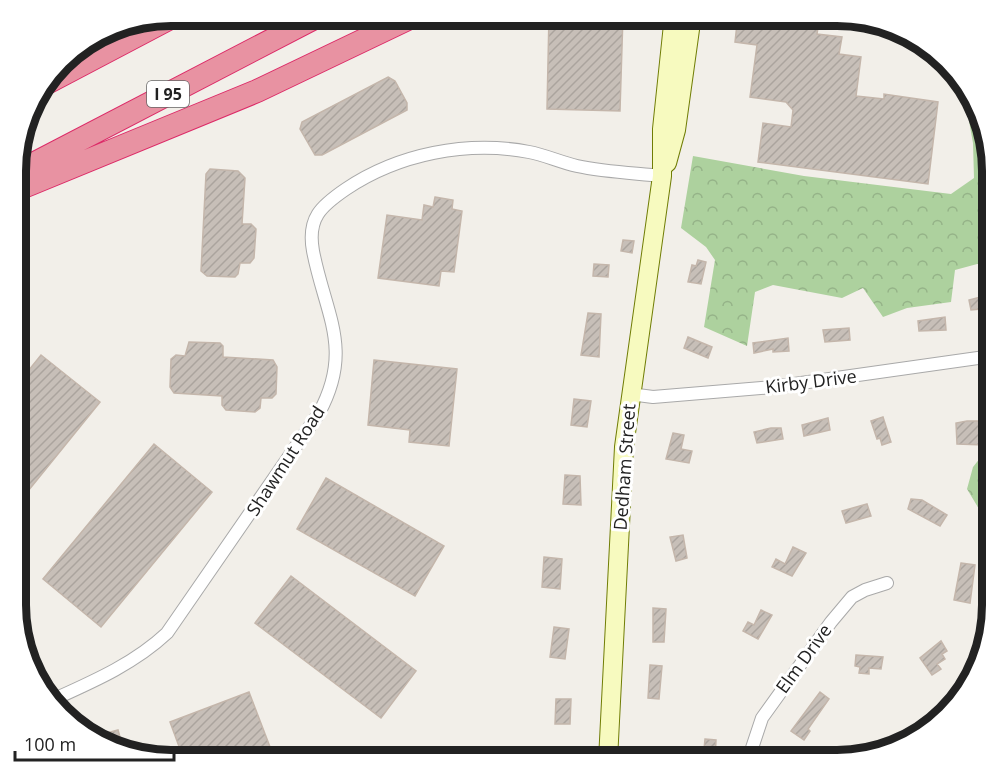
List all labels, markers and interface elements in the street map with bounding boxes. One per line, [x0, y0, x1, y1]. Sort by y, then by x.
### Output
road number: I 95 [147, 81, 189, 107]
street label: Kirby Drive [764, 364, 858, 399]
street label: Shawmut Road [241, 401, 330, 520]
street label: Dedham Street [608, 403, 640, 531]
street label: Elm Drive [770, 619, 836, 698]
scale bar [15, 724, 174, 762]
text: 100 m [24, 732, 76, 756]

